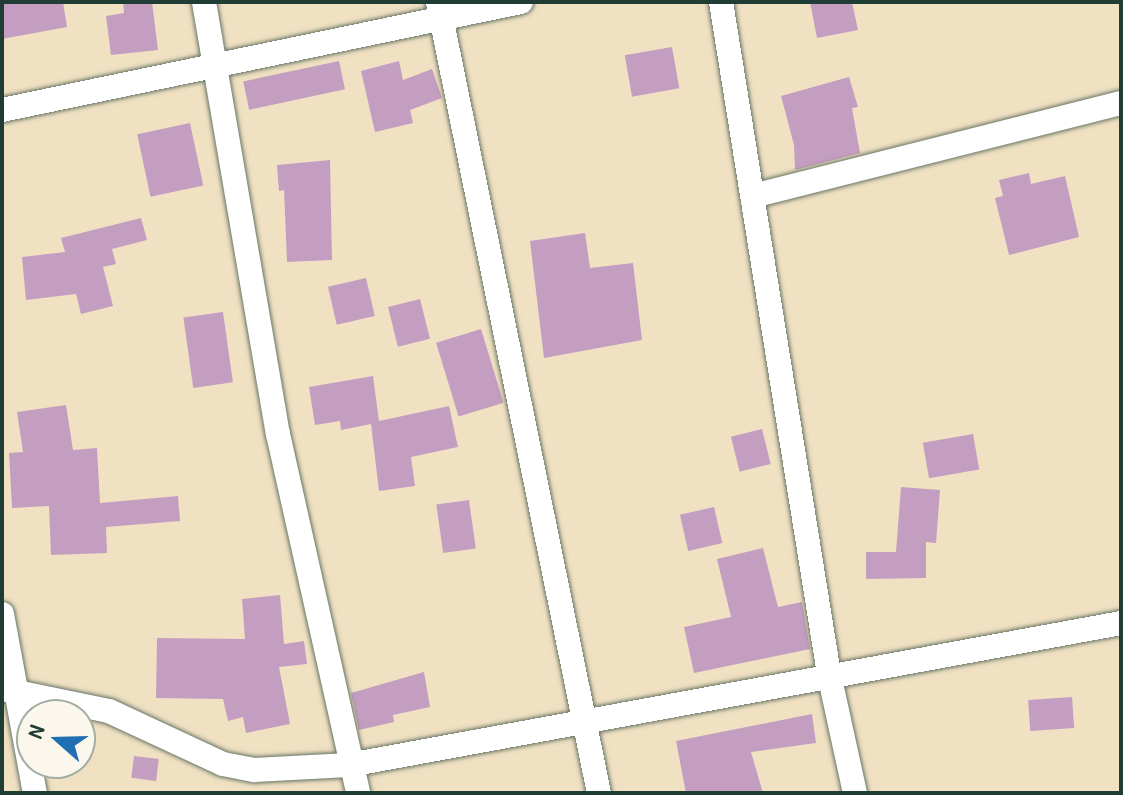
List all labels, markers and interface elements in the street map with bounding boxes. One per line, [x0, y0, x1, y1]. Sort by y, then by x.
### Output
north arrow [16, 699, 96, 779]
text: N [19, 721, 51, 742]

